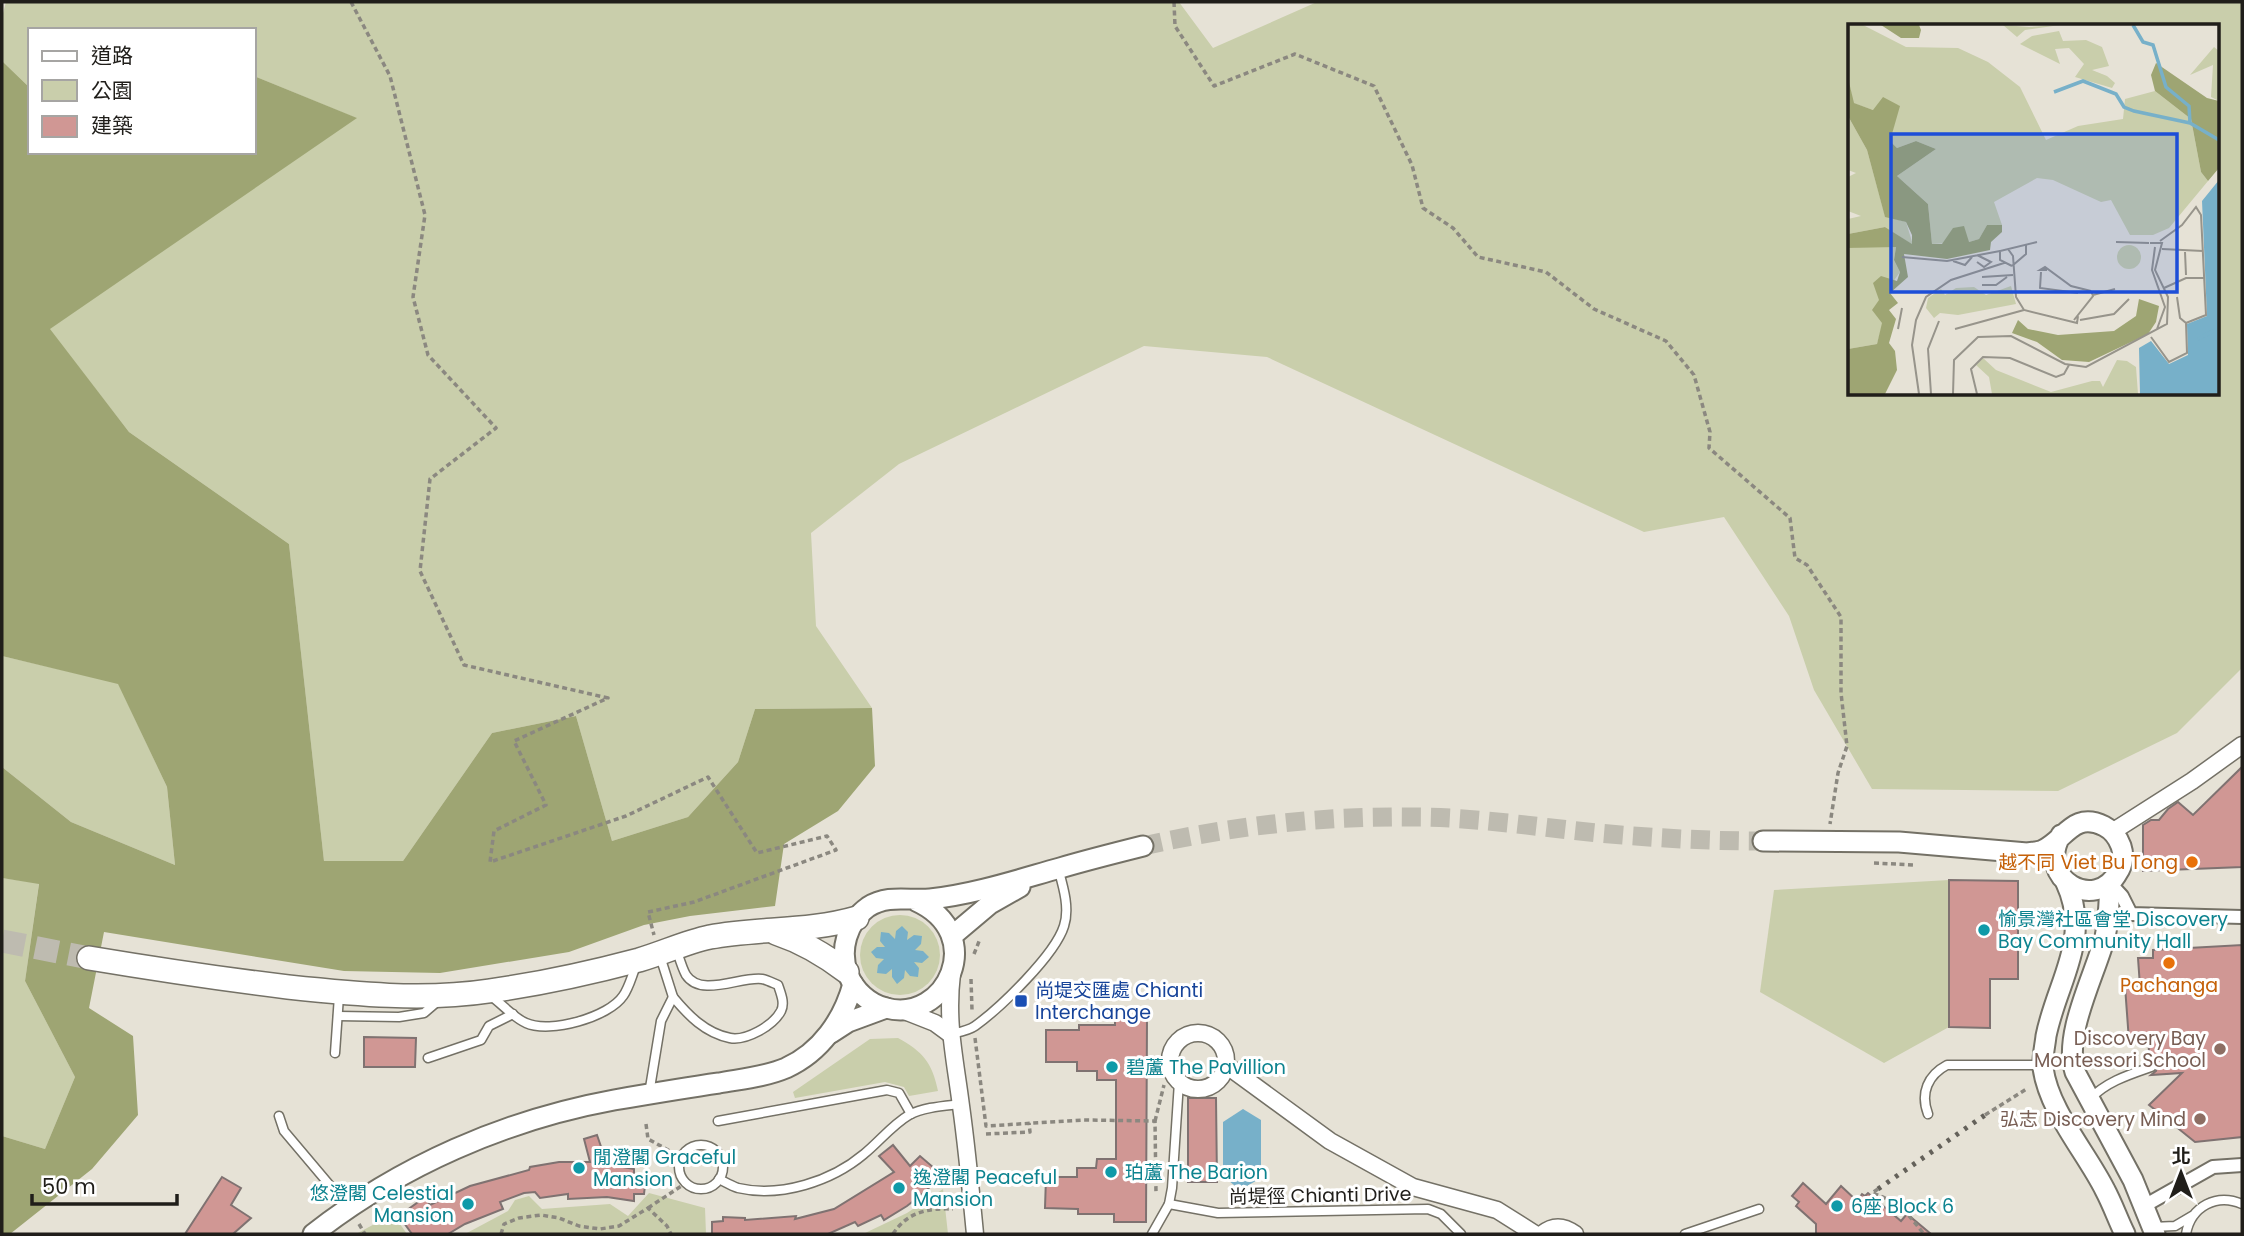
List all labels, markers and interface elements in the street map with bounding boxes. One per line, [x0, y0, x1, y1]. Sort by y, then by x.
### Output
inset map [1848, 24, 2220, 396]
legend [28, 28, 256, 154]
text: 道路 [91, 41, 133, 70]
text: 公園 [91, 76, 133, 105]
text: 建築 [91, 111, 133, 140]
place label: 越不同 Viet Bu Tong [1998, 849, 2178, 876]
marker: 越不同 Viet Bu Tong [2184, 854, 2200, 870]
place label: 愉景灣社區會堂 Discovery Bay Community Hall [1998, 906, 2228, 955]
marker: 愉景灣社區會堂 Discovery Bay Community Hall [1976, 922, 1992, 938]
marker: Pachanga [2161, 955, 2177, 971]
place label: Pachanga [2120, 972, 2218, 999]
place label: 尚堤交匯處 Chianti Interchange [1035, 977, 1203, 1026]
marker: 尚堤交匯處 Chianti Interchange [1013, 993, 1029, 1009]
place label: Discovery Bay Montessori School [2034, 1025, 2206, 1074]
marker: Discovery Bay Montessori School [2212, 1041, 2228, 1057]
place label: 碧蘆 The Pavillion [1126, 1054, 1286, 1081]
marker: 碧蘆 The Pavillion [1104, 1059, 1120, 1075]
place label: 弘志 Discovery Mind [2000, 1106, 2186, 1133]
marker: 弘志 Discovery Mind [2192, 1111, 2208, 1127]
north arrow [2146, 1138, 2216, 1208]
text: 北 [2171, 1143, 2191, 1170]
place label: 閒澄閣 Graceful Mansion [593, 1144, 736, 1193]
place label: 珀蘆 The Barion [1125, 1159, 1268, 1186]
marker: 閒澄閣 Graceful Mansion [571, 1160, 587, 1176]
scale bar [32, 1162, 177, 1206]
place label: 逸澄閣 Peaceful Mansion [913, 1164, 1057, 1213]
marker: 珀蘆 The Barion [1103, 1164, 1119, 1180]
text: 50 m [42, 1172, 96, 1201]
place label: 悠澄閣 Celestial Mansion [310, 1180, 454, 1229]
marker: 逸澄閣 Peaceful Mansion [891, 1180, 907, 1196]
street label: 尚堤徑 Chianti Drive [1228, 1180, 1412, 1211]
place label: 6座 Block 6 [1851, 1193, 1954, 1220]
marker: 悠澄閣 Celestial Mansion [460, 1196, 476, 1212]
marker: 6座 Block 6 [1829, 1198, 1845, 1214]

